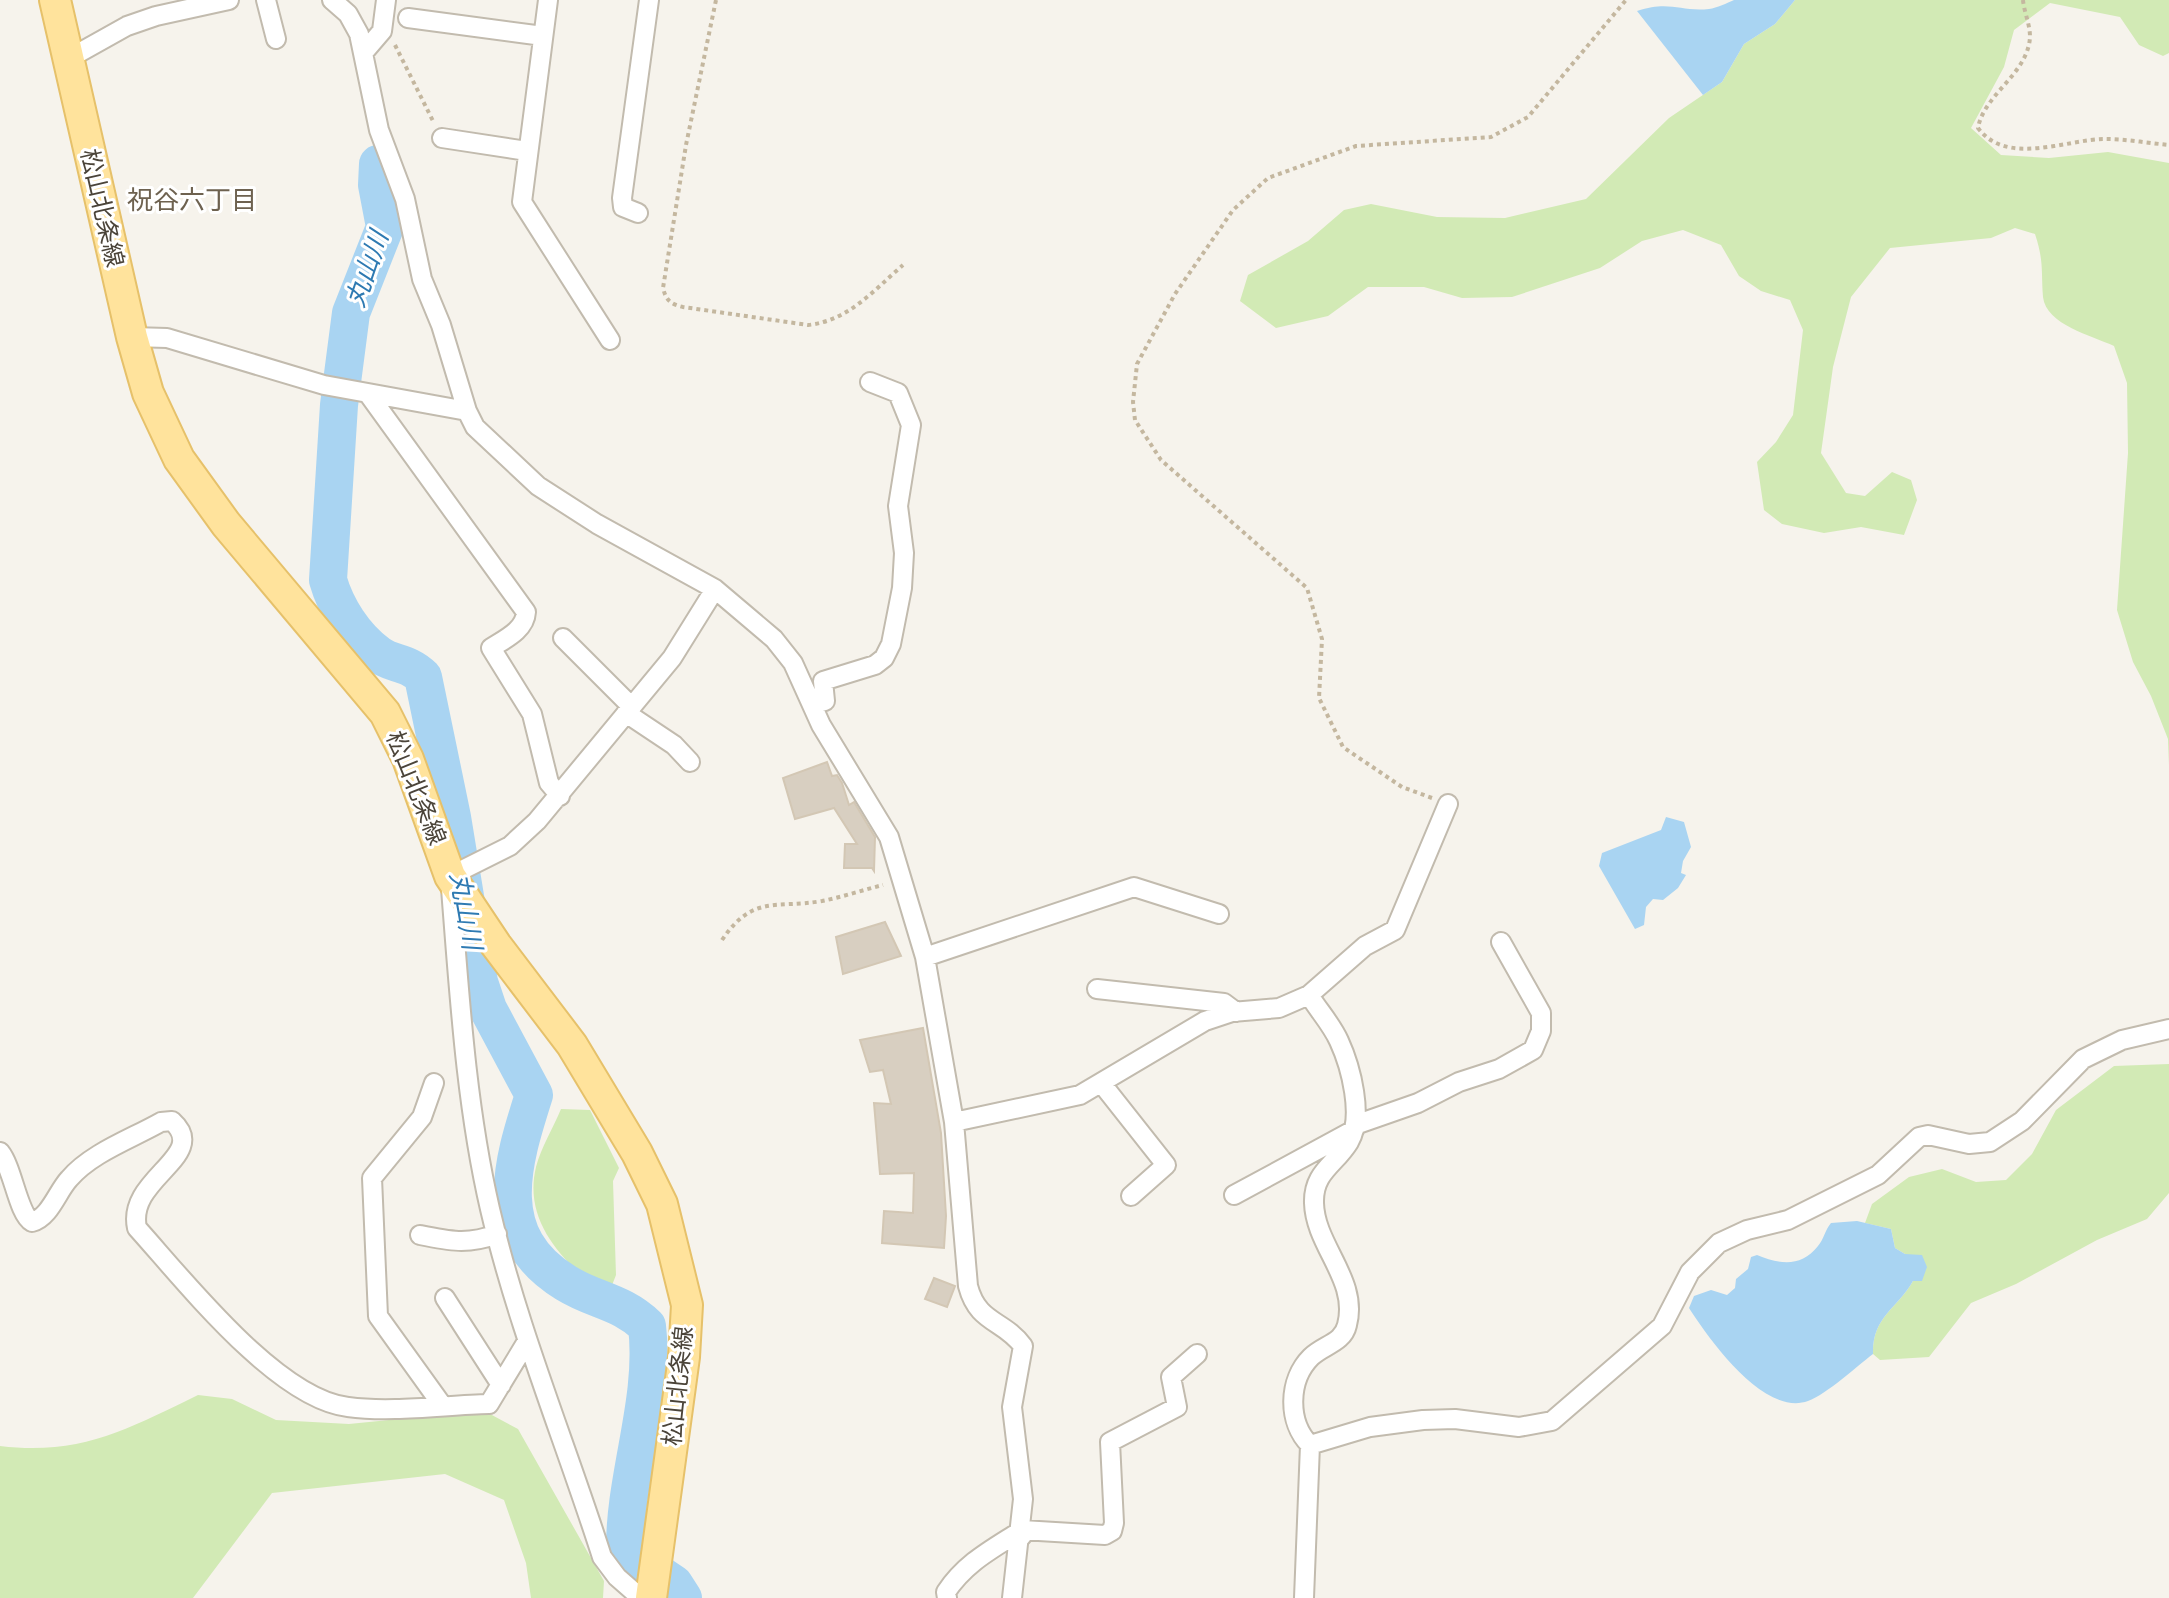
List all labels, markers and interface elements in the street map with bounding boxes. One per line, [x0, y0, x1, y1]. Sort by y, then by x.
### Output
street label: 松山北条線 [75, 146, 129, 270]
district label: 祝谷六丁目 [127, 185, 257, 216]
water label: 丸山川 [340, 224, 396, 311]
street label: 松山北条線 [381, 727, 451, 849]
water label: 丸山川 [443, 870, 488, 955]
street label: 松山北条線 [658, 1325, 698, 1447]

